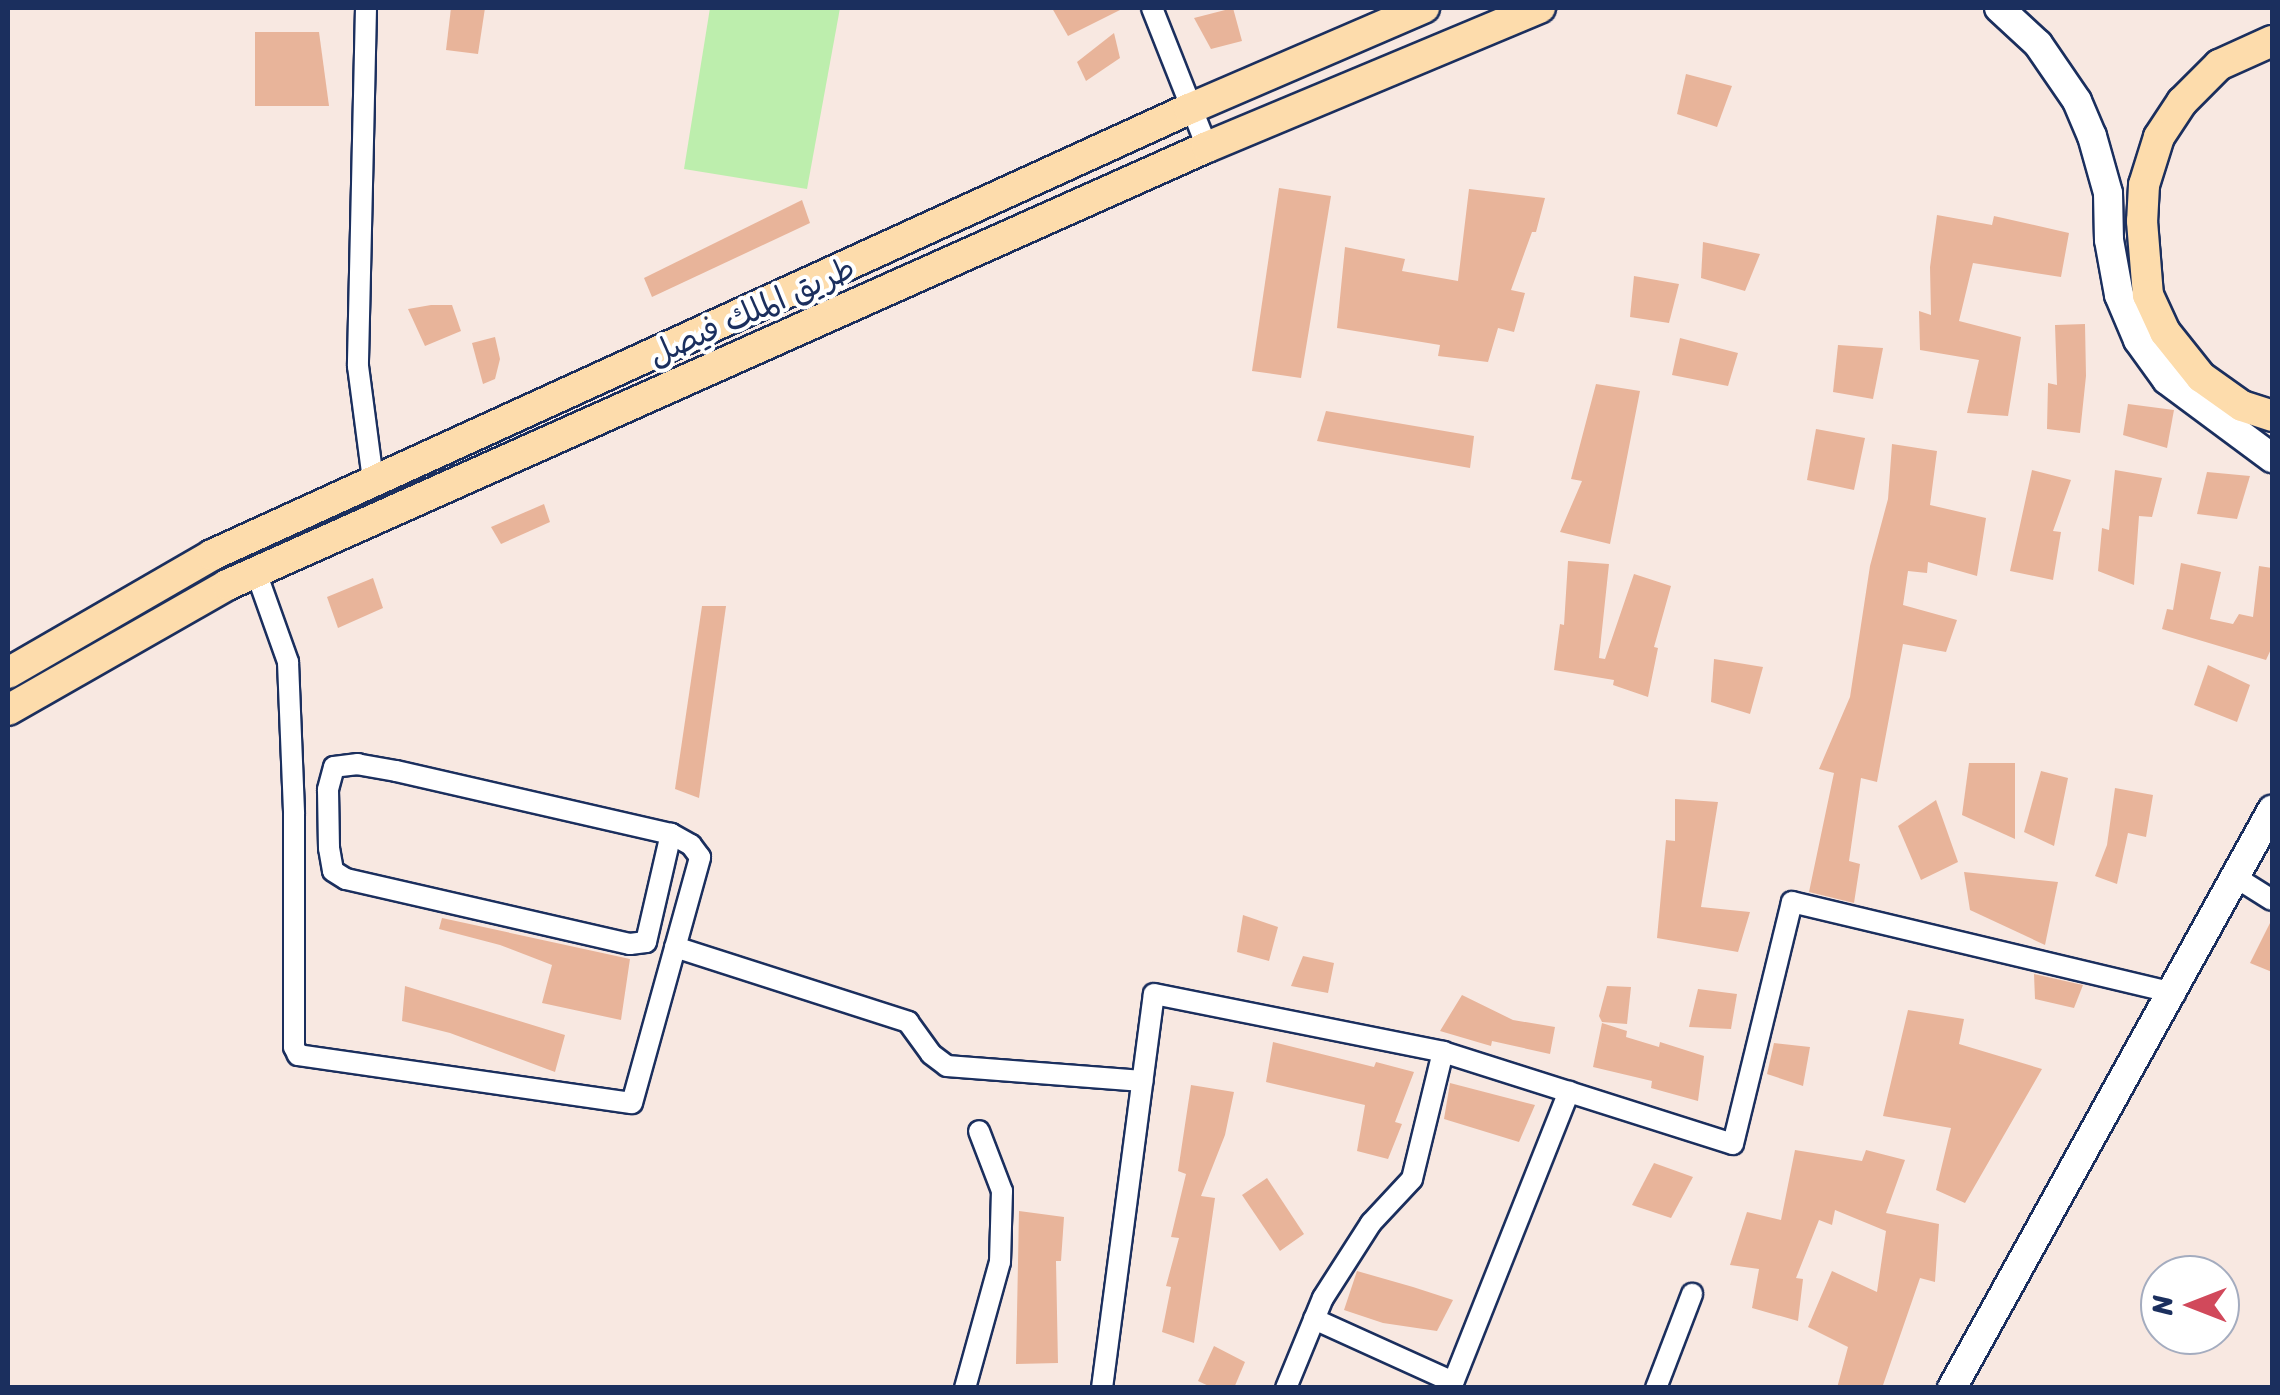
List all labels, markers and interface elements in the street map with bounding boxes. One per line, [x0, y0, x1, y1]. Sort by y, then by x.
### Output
street label: طريق الملك فيصل [643, 249, 861, 375]
north arrow [2140, 1255, 2240, 1355]
text: N [2137, 1295, 2186, 1315]

